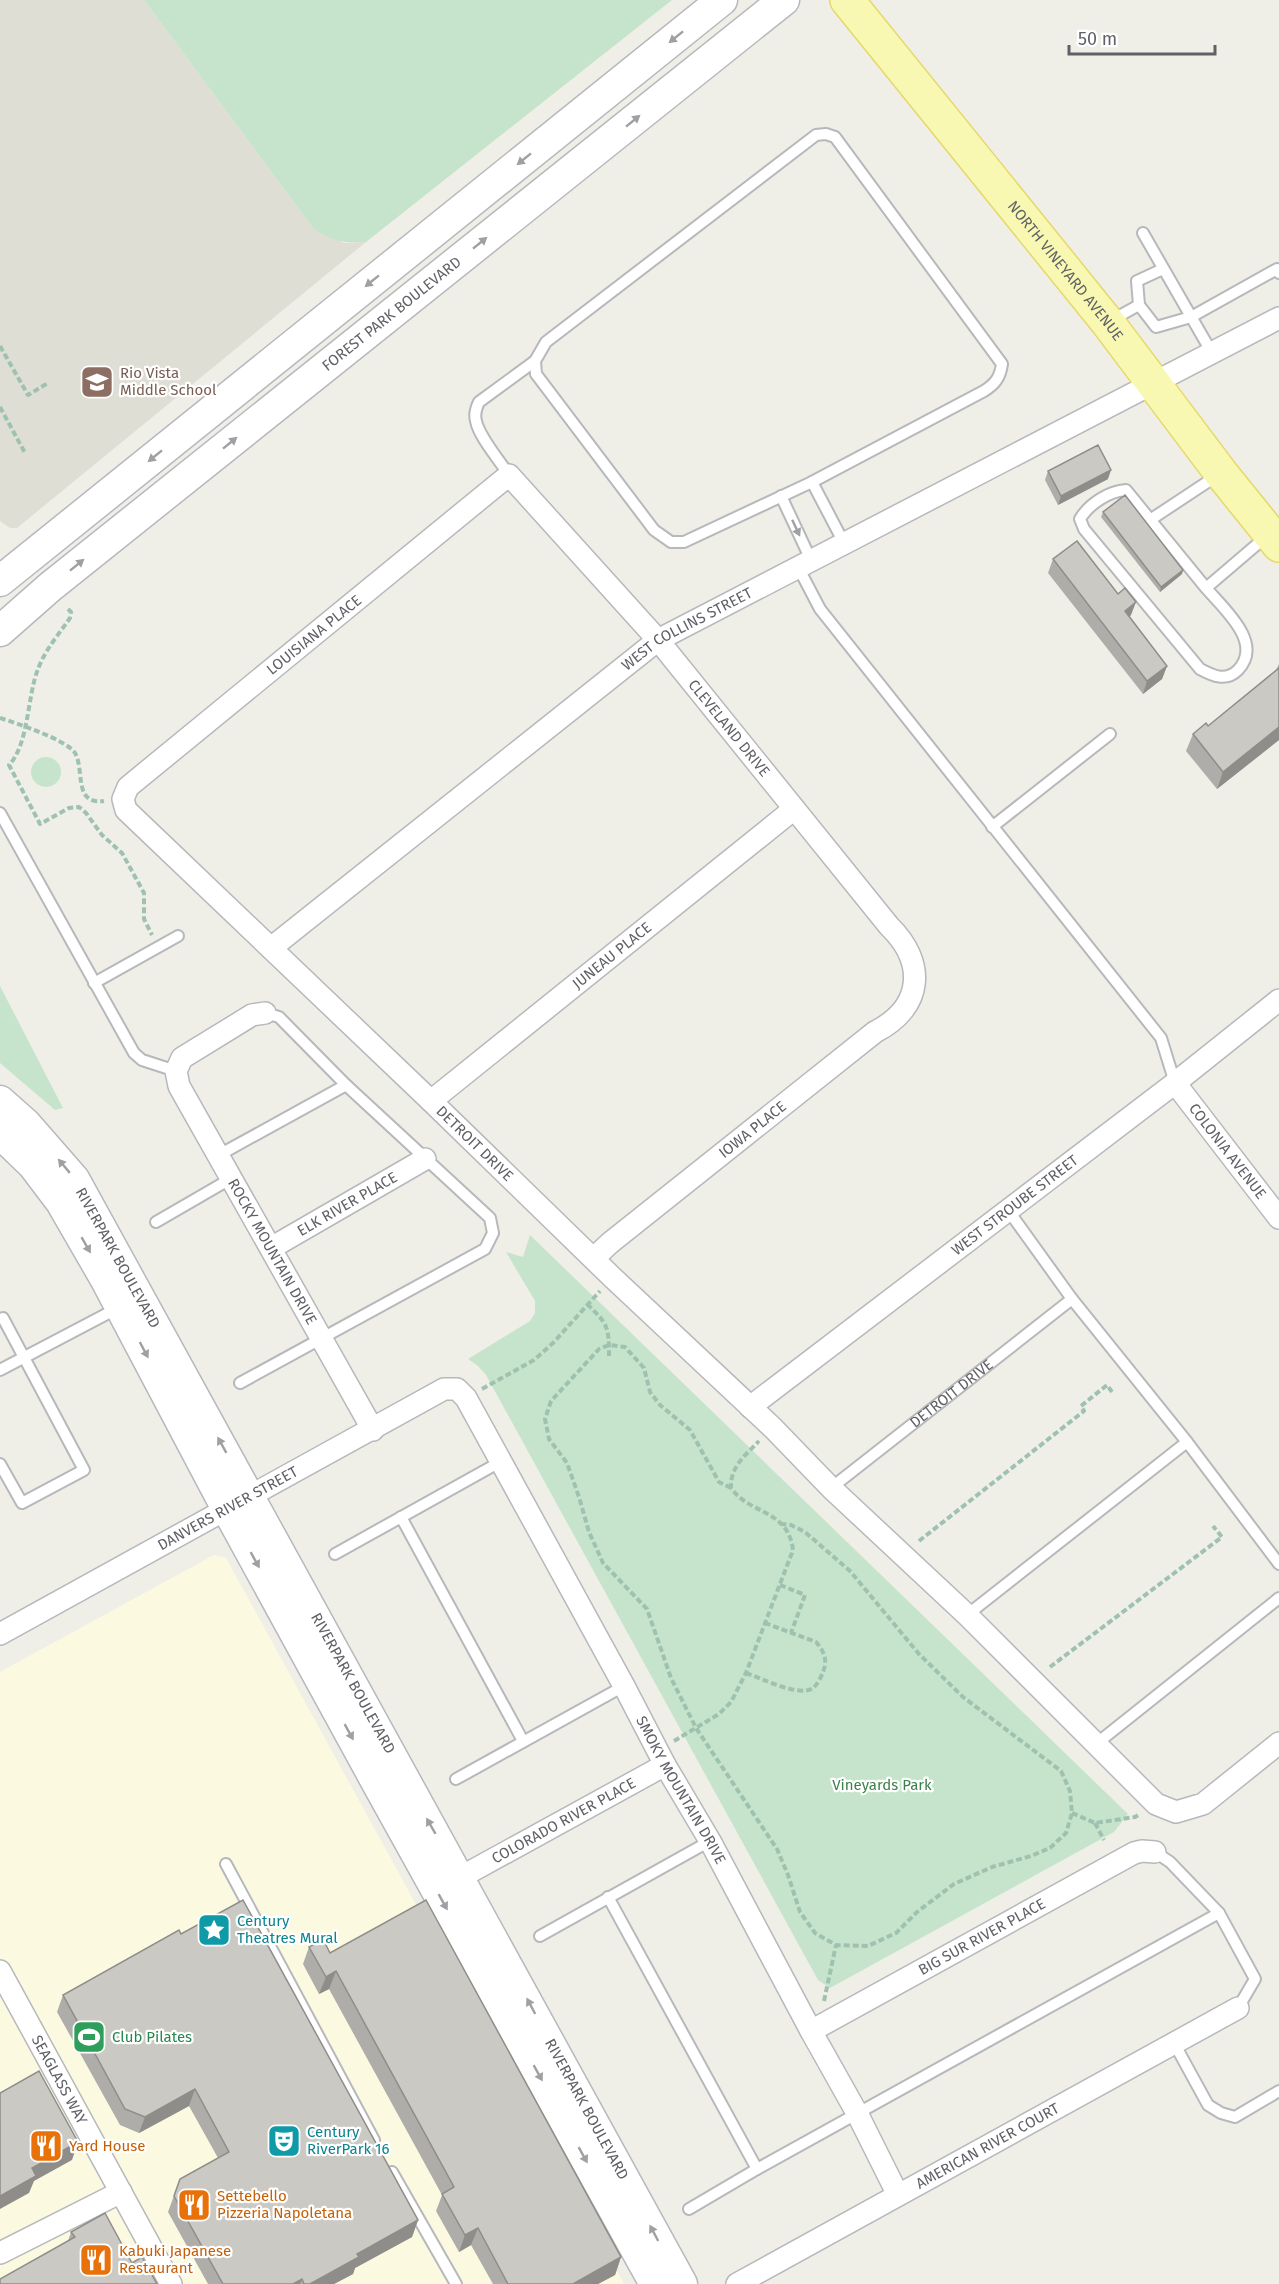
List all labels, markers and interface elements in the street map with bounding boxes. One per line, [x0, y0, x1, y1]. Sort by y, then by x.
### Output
scale bar [1069, 18, 1214, 56]
text: 50 m [1078, 28, 1117, 50]
one-way arrow [668, 30, 684, 43]
one-way arrow [625, 115, 641, 128]
one-way arrow [516, 152, 532, 165]
street label: NORTH VINEYARD AVENUE [1004, 197, 1127, 344]
one-way arrow [473, 238, 488, 250]
street label: FOREST PARK BOULEVARD [318, 253, 465, 375]
one-way arrow [364, 274, 380, 287]
school or university icon: Rio Vista Middle School [79, 364, 115, 400]
place label: Rio Vista Middle School [120, 364, 217, 399]
one-way arrow [222, 438, 237, 450]
one-way arrow [147, 449, 163, 462]
one-way arrow [791, 520, 800, 537]
one-way arrow [69, 559, 85, 572]
street label: WEST COLLINS STREET [618, 584, 755, 674]
street label: LOUISIANA PLACE [263, 591, 365, 679]
street label: CLEVELAND DRIVE [684, 676, 774, 780]
street label: JUNEAU PLACE [569, 918, 655, 993]
street label: IOWA PLACE [715, 1097, 790, 1162]
street label: COLONIA AVENUE [1185, 1100, 1270, 1203]
street label: DETROIT DRIVE [432, 1102, 517, 1185]
street label: WEST STROUBE STREET [948, 1151, 1082, 1259]
one-way arrow [57, 1158, 70, 1174]
street label: ELK RIVER PLACE [294, 1168, 400, 1240]
street label: ROCKY MOUNTAIN DRIVE [224, 1175, 321, 1328]
street label: RIVERPARK BOULEVARD [72, 1185, 164, 1331]
one-way arrow [81, 1237, 91, 1254]
one-way arrow [139, 1341, 148, 1358]
street label: DETROIT DRIVE [906, 1355, 997, 1432]
one-way arrow [217, 1436, 227, 1453]
street label: DANVERS RIVER STREET [154, 1462, 301, 1554]
one-way arrow [250, 1552, 260, 1569]
street label: RIVERPARK BOULEVARD [307, 1610, 399, 1757]
street label: SMOKY MOUNTAIN DRIVE [632, 1713, 730, 1867]
one-way arrow [344, 1723, 354, 1740]
street label: COLORADO RIVER PLACE [488, 1774, 639, 1867]
park label: Vineyards Park [832, 1776, 932, 1794]
one-way arrow [426, 1817, 436, 1834]
one-way arrow [438, 1894, 448, 1911]
street label: BIG SUR RIVER PLACE [915, 1895, 1048, 1979]
place icon: Century Theatres Mural [196, 1912, 232, 1948]
place label: Century Theatres Mural [237, 1912, 338, 1947]
one-way arrow [526, 1997, 536, 2014]
sports icon: Club Pilates [71, 2019, 107, 2055]
place label: Club Pilates [112, 2028, 192, 2046]
street label: SEAGLASS WAY [28, 2032, 91, 2128]
street label: RIVERPARK BOULEVARD [541, 2036, 632, 2183]
one-way arrow [533, 2065, 543, 2082]
street label: AMERICAN RIVER COURT [913, 2099, 1063, 2193]
theatre icon: Century RiverPark 16 [266, 2123, 302, 2159]
place label: Century RiverPark 16 [307, 2123, 390, 2158]
restaurant icon: Yard House [28, 2128, 64, 2164]
place label: Yard House [69, 2137, 145, 2155]
one-way arrow [578, 2146, 588, 2163]
restaurant icon: Settebello Pizzeria Napoletana [176, 2187, 212, 2223]
place label: Settebello Pizzeria Napoletana [217, 2187, 352, 2222]
one-way arrow [649, 2224, 659, 2241]
restaurant icon: Kabuki Japanese Restaurant [78, 2242, 114, 2278]
place label: Kabuki Japanese Restaurant [119, 2242, 231, 2277]

